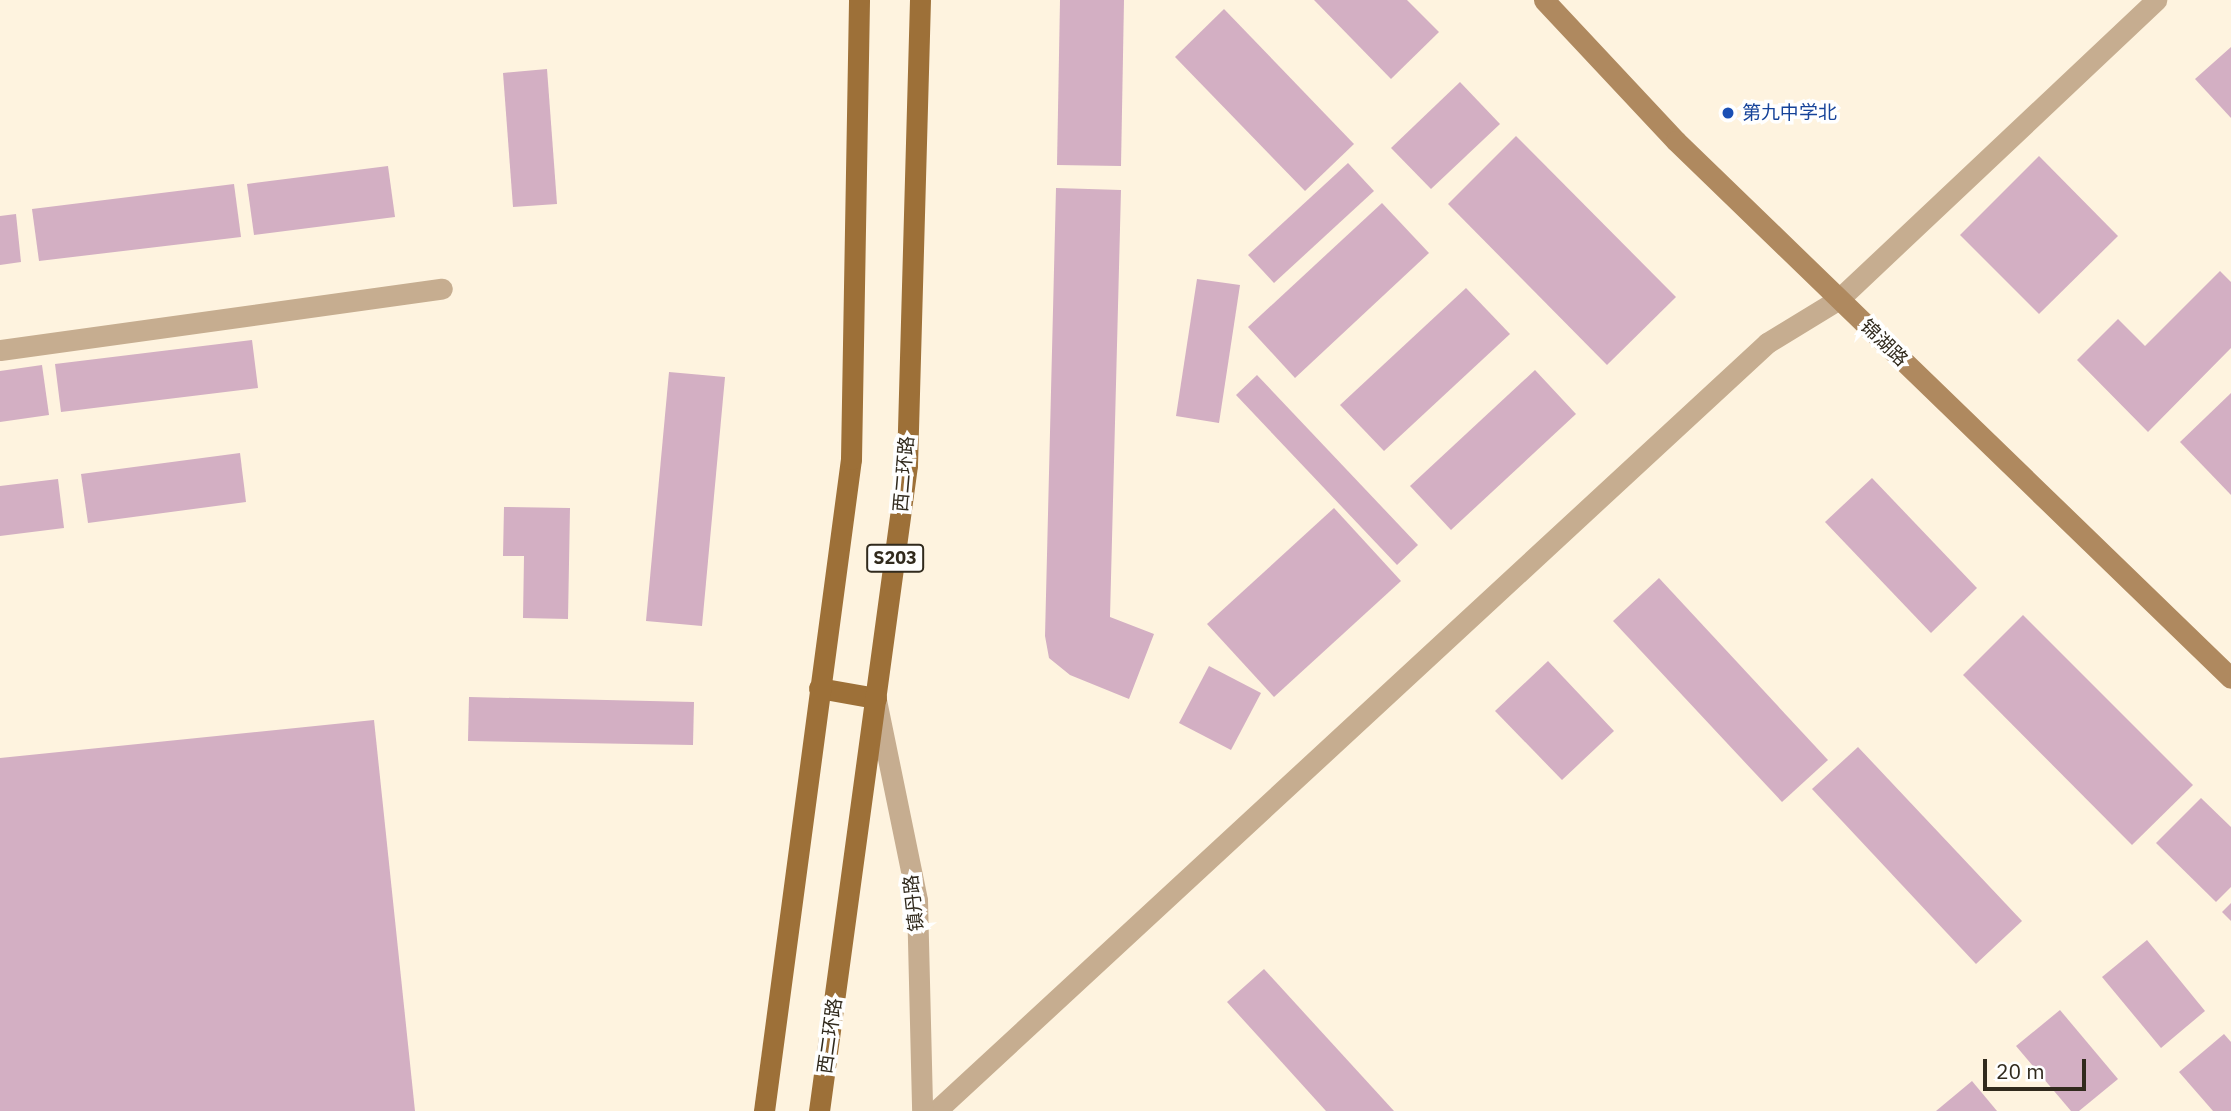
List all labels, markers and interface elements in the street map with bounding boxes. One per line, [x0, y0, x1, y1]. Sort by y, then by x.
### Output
place label: 第九中学北 [1742, 102, 1837, 124]
marker: 第九中学北 [1720, 105, 1736, 121]
street label: 锦湖路 [1856, 315, 1912, 371]
street label: 西二环路 [889, 435, 919, 513]
road number: S203 [865, 544, 925, 572]
street label: 镇丹路 [900, 873, 928, 933]
street label: 西二环路 [813, 997, 847, 1075]
scale bar [1986, 1044, 2089, 1088]
text: 20 m [1996, 1057, 2045, 1085]

